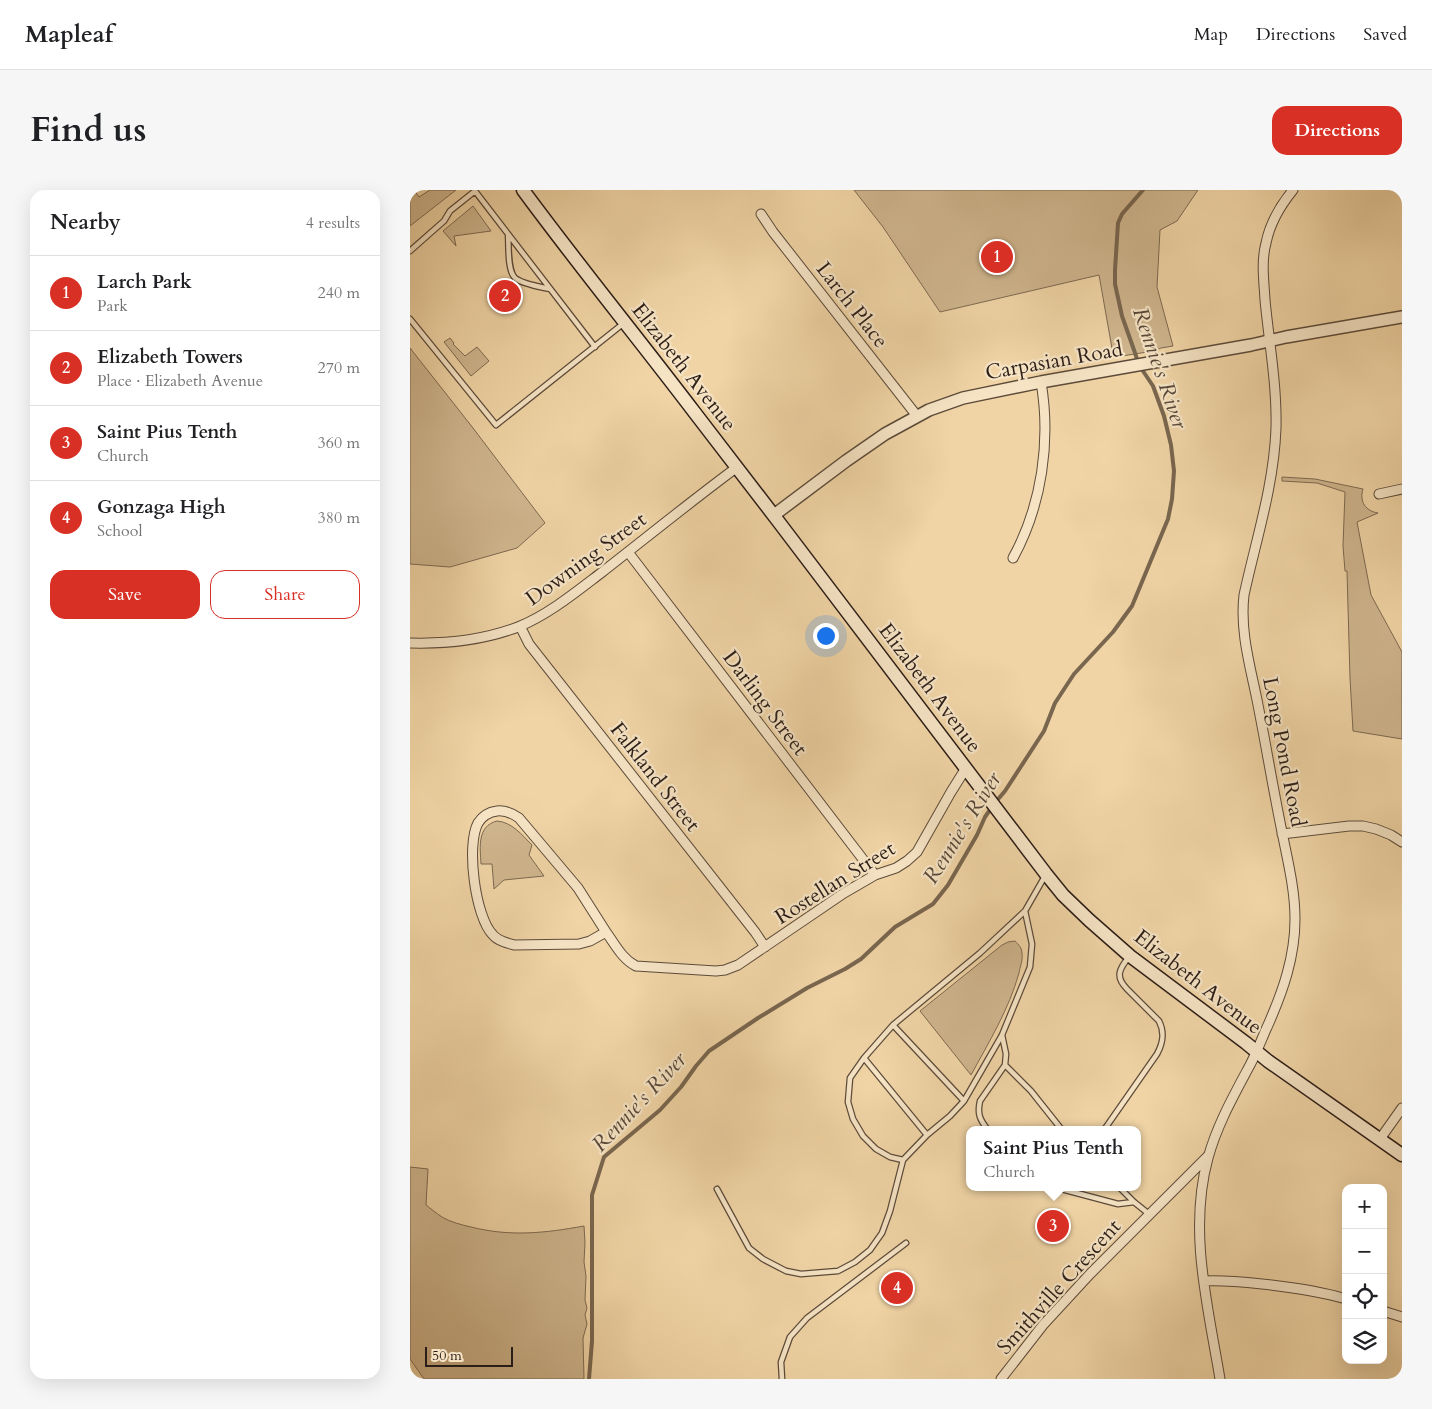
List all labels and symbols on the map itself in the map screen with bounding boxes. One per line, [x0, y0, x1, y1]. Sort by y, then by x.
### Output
pin: 1 [981, 238, 1013, 276]
street label: Larch Place [809, 256, 895, 354]
pin: 2 [489, 277, 521, 315]
street label: Elizabeth Avenue [625, 297, 743, 437]
water label: Rennie's River [1125, 303, 1195, 433]
street label: Carpasian Road [983, 335, 1125, 387]
street label: Downing Street [520, 505, 653, 613]
street label: Elizabeth Avenue [872, 617, 988, 759]
your location [813, 623, 839, 649]
street label: Darling Street [716, 644, 814, 762]
street label: Long Pond Road [1255, 675, 1313, 829]
street label: Falkland Street [603, 716, 707, 838]
water label: Rennie's River [916, 766, 1009, 890]
street label: Rostellan Street [769, 834, 901, 932]
street label: Elizabeth Avenue [1128, 923, 1268, 1041]
water label: Rennie's River [585, 1045, 694, 1158]
pin: 3 [1037, 1207, 1069, 1245]
street label: Smithville Crescent [990, 1213, 1128, 1361]
pin: 4 [881, 1269, 913, 1307]
scale bar [425, 1344, 512, 1367]

